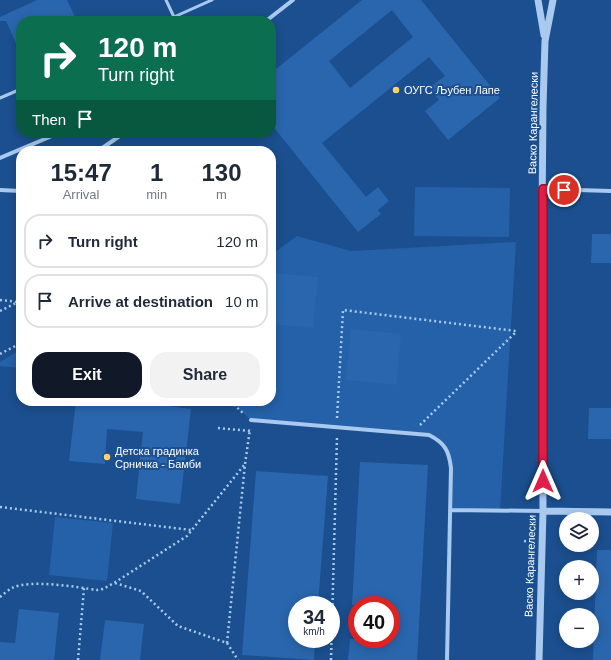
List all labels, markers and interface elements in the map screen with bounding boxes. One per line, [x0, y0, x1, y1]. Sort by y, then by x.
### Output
icon: right [32, 32, 84, 84]
text: 120 m [98, 32, 177, 63]
text: Turn right [98, 65, 174, 85]
street label: Васко Карангелески [526, 72, 540, 174]
place label: ОУГС Љубен Лапе [404, 84, 500, 96]
marker: ОУГС Љубен Лапе [391, 85, 401, 95]
icon: arrive [74, 108, 96, 130]
text: Then [32, 111, 66, 128]
text: 15:47 [50, 159, 112, 186]
text: 1 [150, 159, 163, 186]
text: 130 [202, 159, 242, 186]
pin [547, 173, 581, 207]
icon: arrive [553, 179, 575, 201]
text: Arrival [63, 187, 100, 202]
text: min [146, 187, 167, 202]
text: m [216, 187, 227, 202]
icon: right [34, 230, 56, 252]
text: Turn right [68, 233, 138, 250]
text: 120 m [216, 233, 258, 250]
icon: arrive [34, 290, 56, 312]
text: Arrive at destination [68, 293, 213, 310]
text: 10 m [225, 293, 258, 310]
button: Exit [32, 352, 142, 398]
button: Share [150, 352, 260, 398]
place label: Детска градинка Срничка - Бамби [115, 445, 201, 470]
marker: Детска градинка Срничка - Бамби [102, 452, 112, 462]
position arrow [522, 460, 564, 502]
map controls [559, 512, 599, 648]
button: layers [559, 512, 599, 552]
street label: Васко Карангелески [522, 515, 538, 617]
button: + [559, 560, 599, 600]
speed limit sign: 40 [348, 596, 400, 648]
text: 34 [303, 606, 325, 628]
button: − [559, 608, 599, 648]
text: km/h [303, 626, 325, 637]

